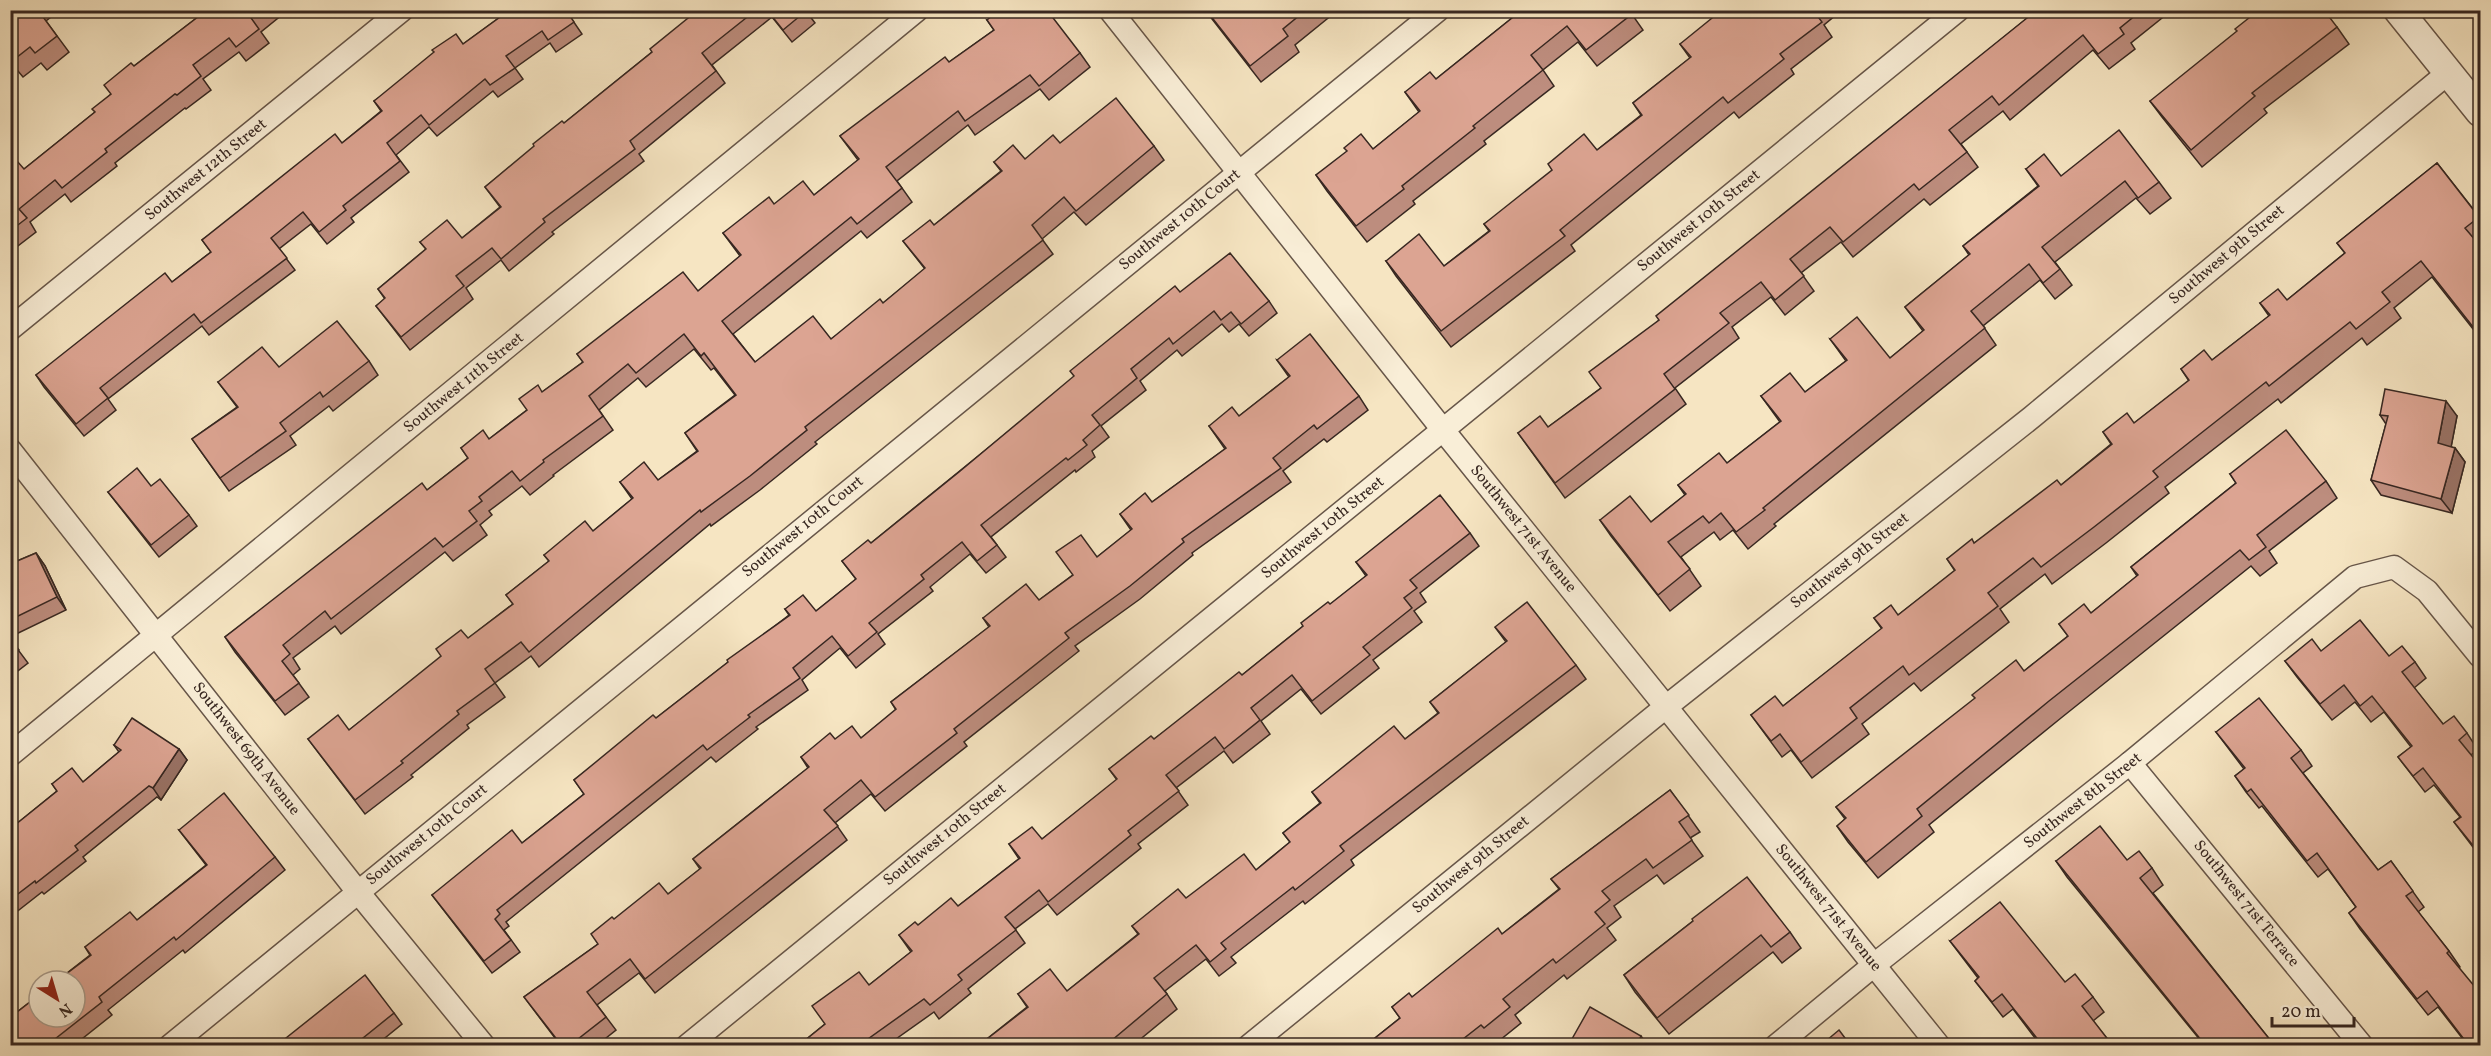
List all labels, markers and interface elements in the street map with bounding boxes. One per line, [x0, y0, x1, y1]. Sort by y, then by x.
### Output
street label: Southwest 12th Street [140, 114, 272, 226]
street label: Southwest 10th Court [1114, 164, 1246, 276]
street label: Southwest 10th Street [1633, 164, 1765, 278]
street label: Southwest 9th Street [2164, 200, 2290, 310]
street label: Southwest 11th Street [399, 327, 529, 438]
street label: Southwest 71st Avenue [1465, 461, 1581, 597]
street label: Southwest 10th Court [737, 471, 869, 583]
street label: Southwest 10th Street [1257, 471, 1389, 585]
street label: Southwest 9th Street [1786, 507, 1914, 614]
street label: Southwest 69th Avenue [187, 678, 305, 820]
street label: Southwest 8th Street [2019, 748, 2147, 854]
street label: Southwest 10th Street [879, 778, 1011, 892]
street label: Southwest 10th Court [361, 779, 493, 891]
street label: Southwest 9th Street [1408, 811, 1535, 919]
street label: Southwest 71st Terrace [2188, 836, 2304, 972]
street label: Southwest 71st Avenue [1770, 840, 1886, 976]
north arrow [27, 969, 87, 1029]
scale bar [2272, 990, 2354, 1028]
text: N [53, 997, 76, 1022]
text: 20 m [2281, 1000, 2321, 1025]

